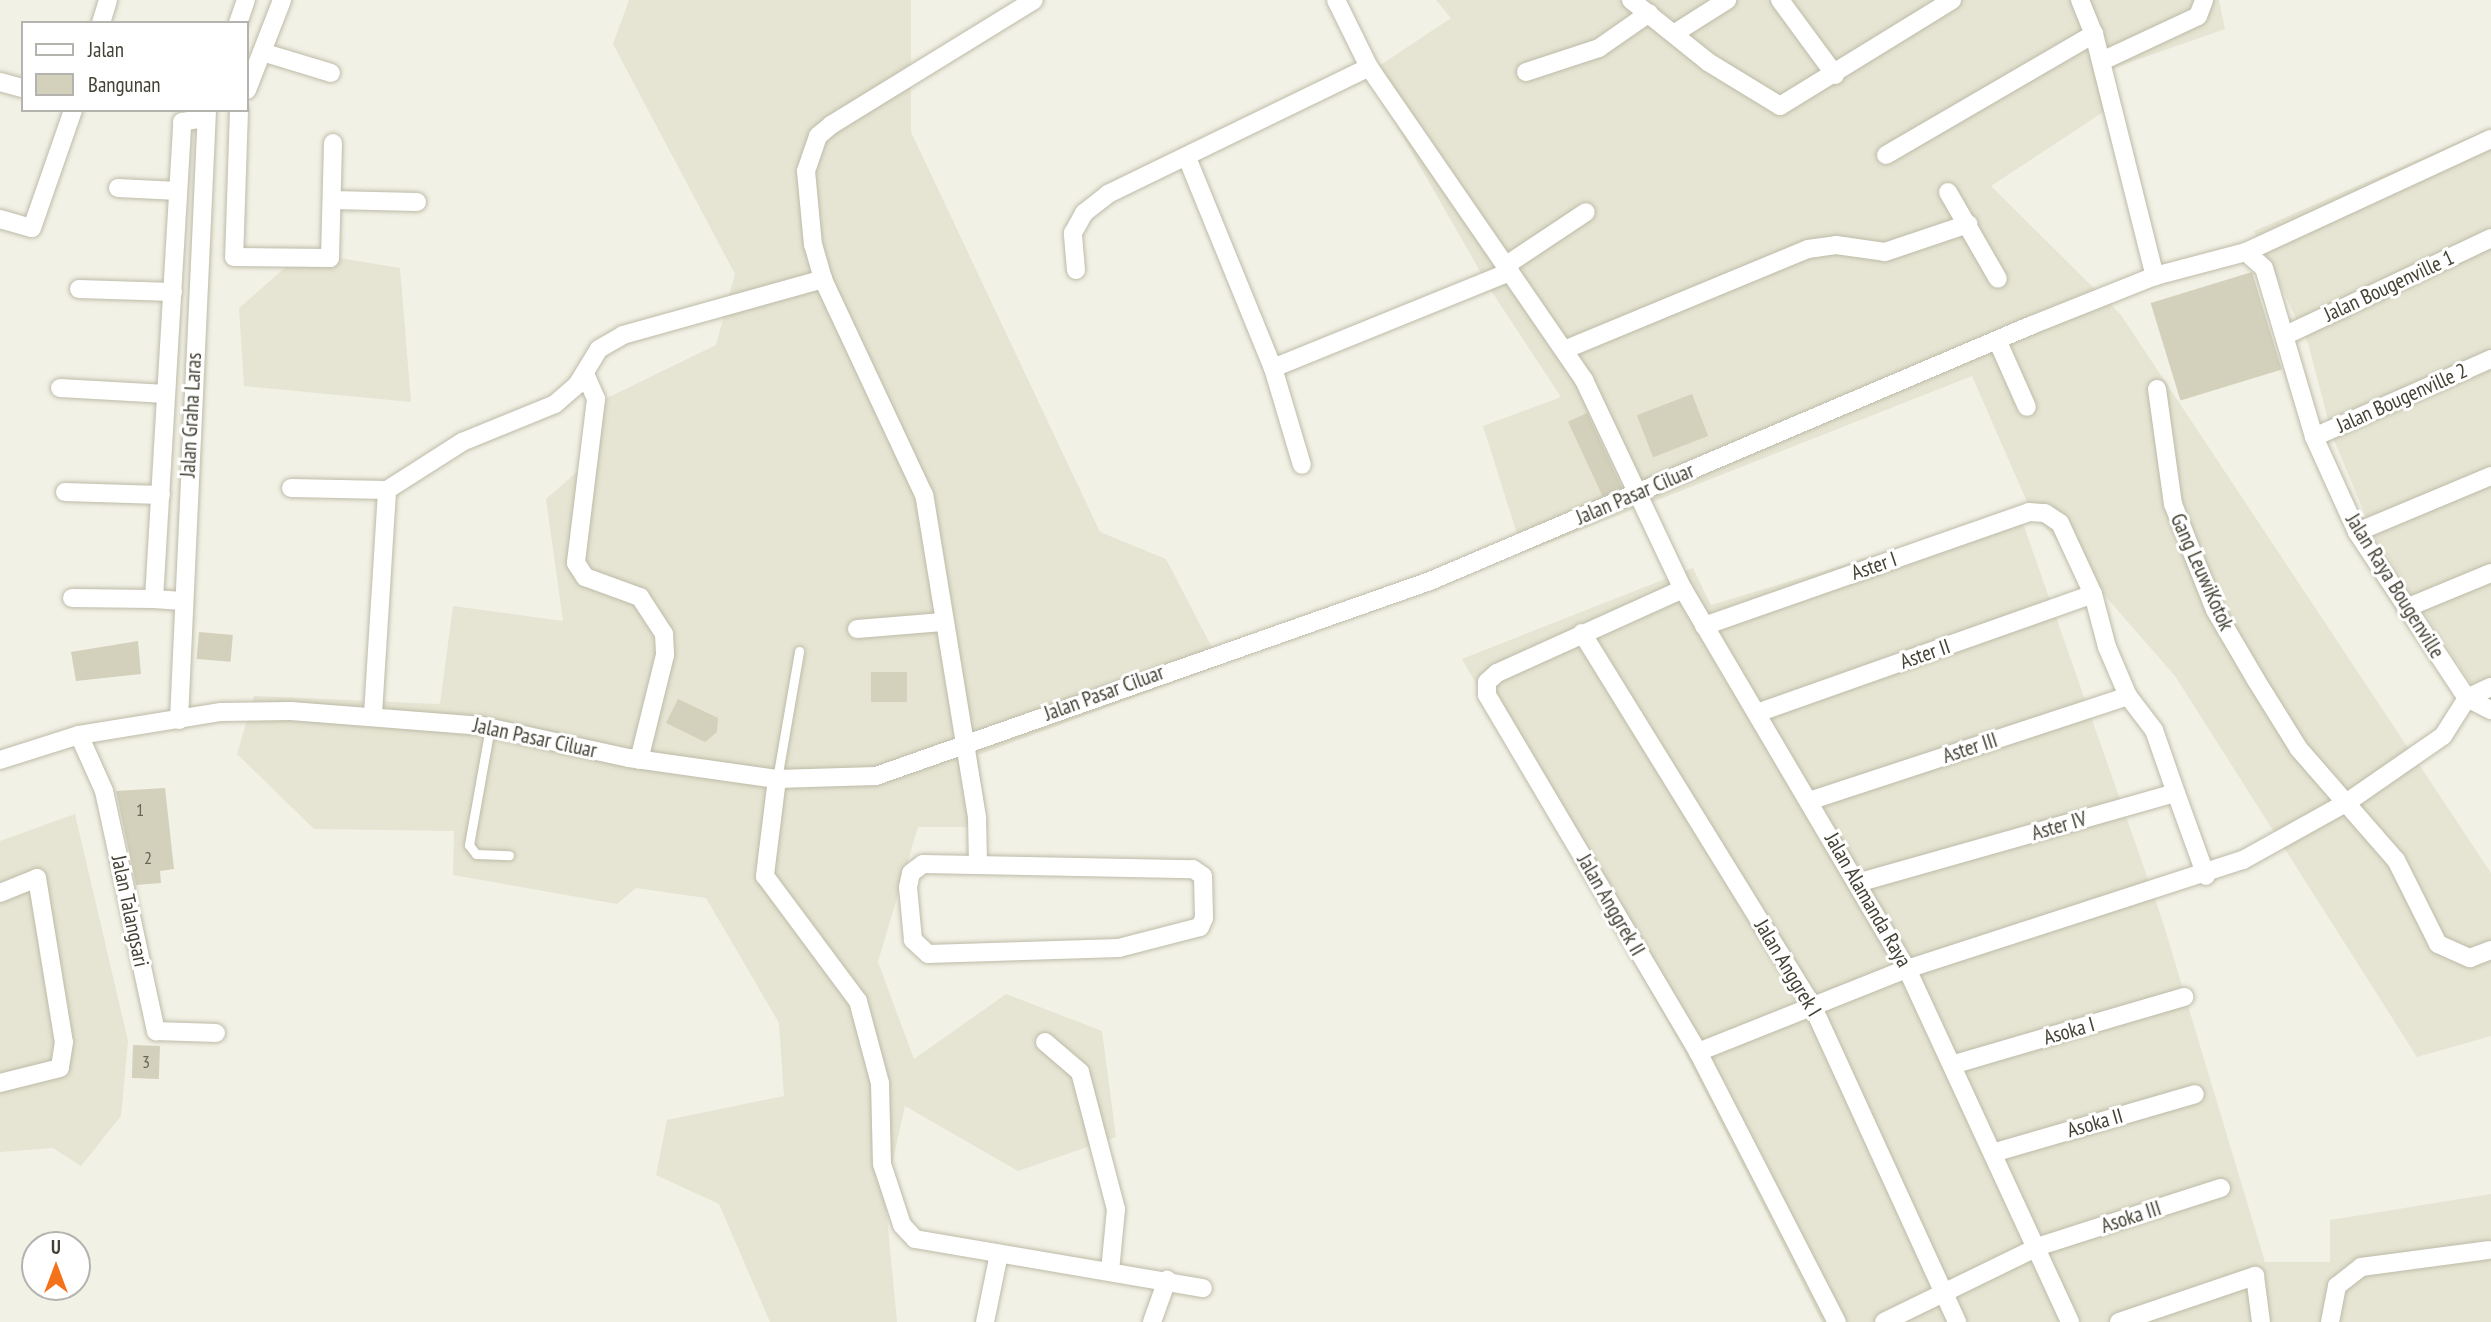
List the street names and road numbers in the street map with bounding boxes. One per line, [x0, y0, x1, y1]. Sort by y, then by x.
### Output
street label: Jalan Bougenville 1 [2320, 245, 2458, 327]
street label: Jalan Graha Laras [175, 352, 207, 478]
street label: Jalan Bougenville 2 [2333, 358, 2471, 438]
street label: Jalan Pasar Ciluar [1572, 458, 1698, 530]
street label: Jalan Raya Bougenville [2340, 509, 2450, 663]
street label: Gang LeuwiKotok [2165, 510, 2239, 634]
street label: Aster I [1848, 547, 1900, 585]
street label: Aster II [1897, 634, 1953, 674]
street label: Jalan Pasar Ciluar [1041, 660, 1167, 726]
street label: Jalan Pasar Ciluar [471, 713, 599, 763]
street label: Aster III [1939, 727, 2001, 769]
street label: Aster IV [2029, 806, 2089, 846]
street label: Jalan Alamanda Raya [1819, 828, 1917, 972]
street label: Jalan Anggrek II [1571, 849, 1651, 961]
street label: Jalan Talangsari [106, 853, 154, 969]
street label: Jalan Anggrek I [1749, 915, 1827, 1021]
street label: Asoka I [2041, 1012, 2097, 1050]
street label: Asoka II [2064, 1103, 2126, 1143]
street label: Asoka III [2098, 1195, 2164, 1239]

